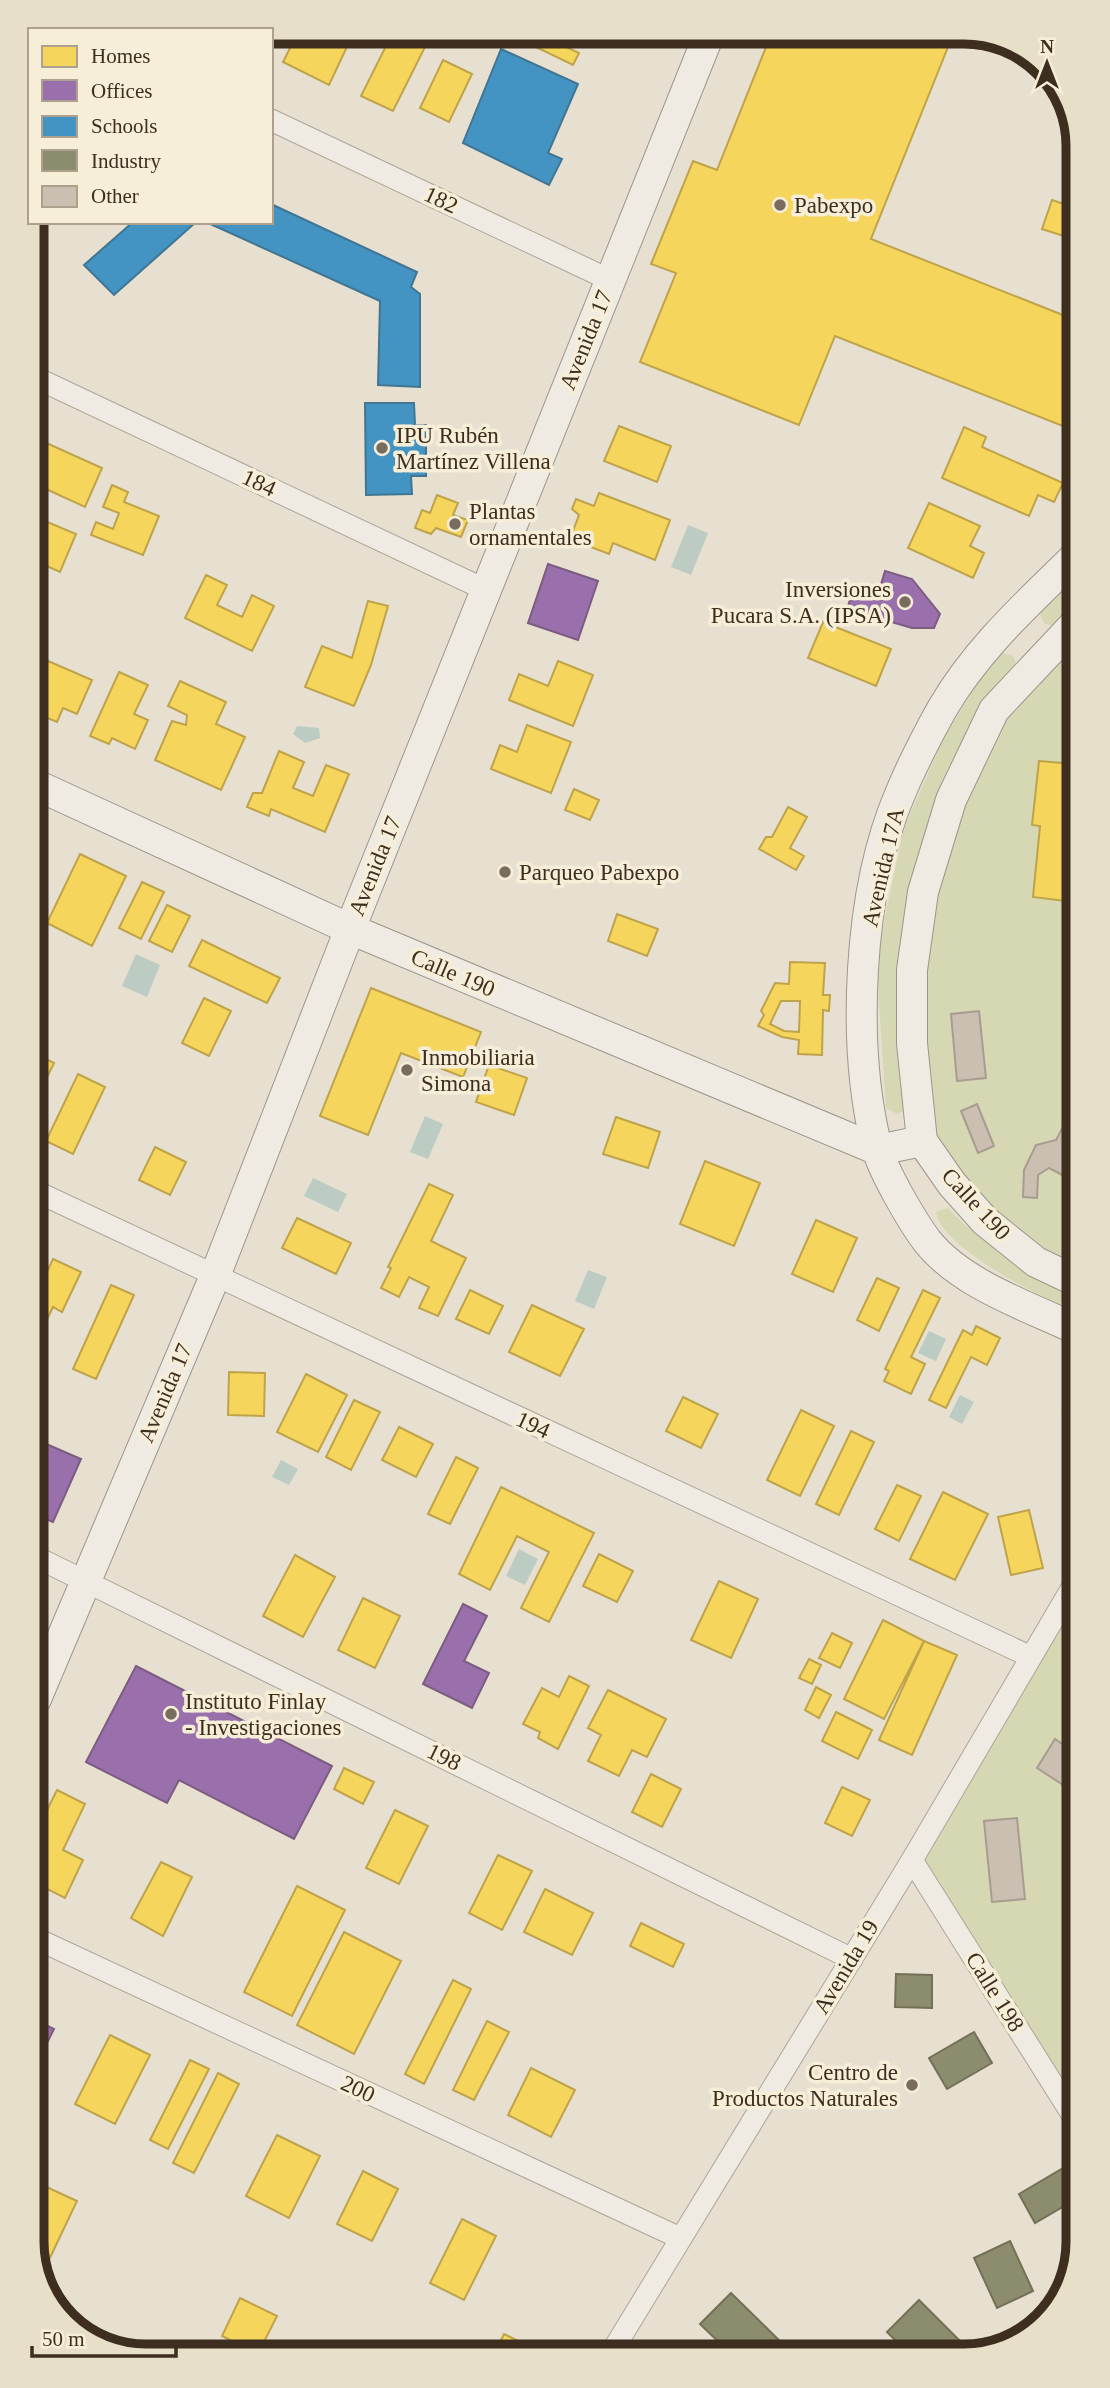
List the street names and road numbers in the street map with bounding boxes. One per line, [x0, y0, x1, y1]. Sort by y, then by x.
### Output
street label: 182 [420, 181, 462, 219]
street label: Avenida 17 [555, 287, 617, 393]
street label: 184 [238, 464, 280, 502]
street label: Avenida 17A [857, 805, 909, 929]
street label: Avenida 17 [344, 813, 406, 919]
street label: Calle 190 [407, 944, 499, 1002]
street label: Calle 190 [937, 1163, 1015, 1245]
street label: Avenida 17 [133, 1340, 197, 1446]
street label: 194 [512, 1406, 554, 1444]
street label: 198 [423, 1738, 465, 1776]
street label: Avenida 19 [808, 1916, 884, 2018]
street label: Calle 198 [961, 1948, 1029, 2036]
street label: 200 [337, 2070, 379, 2108]

